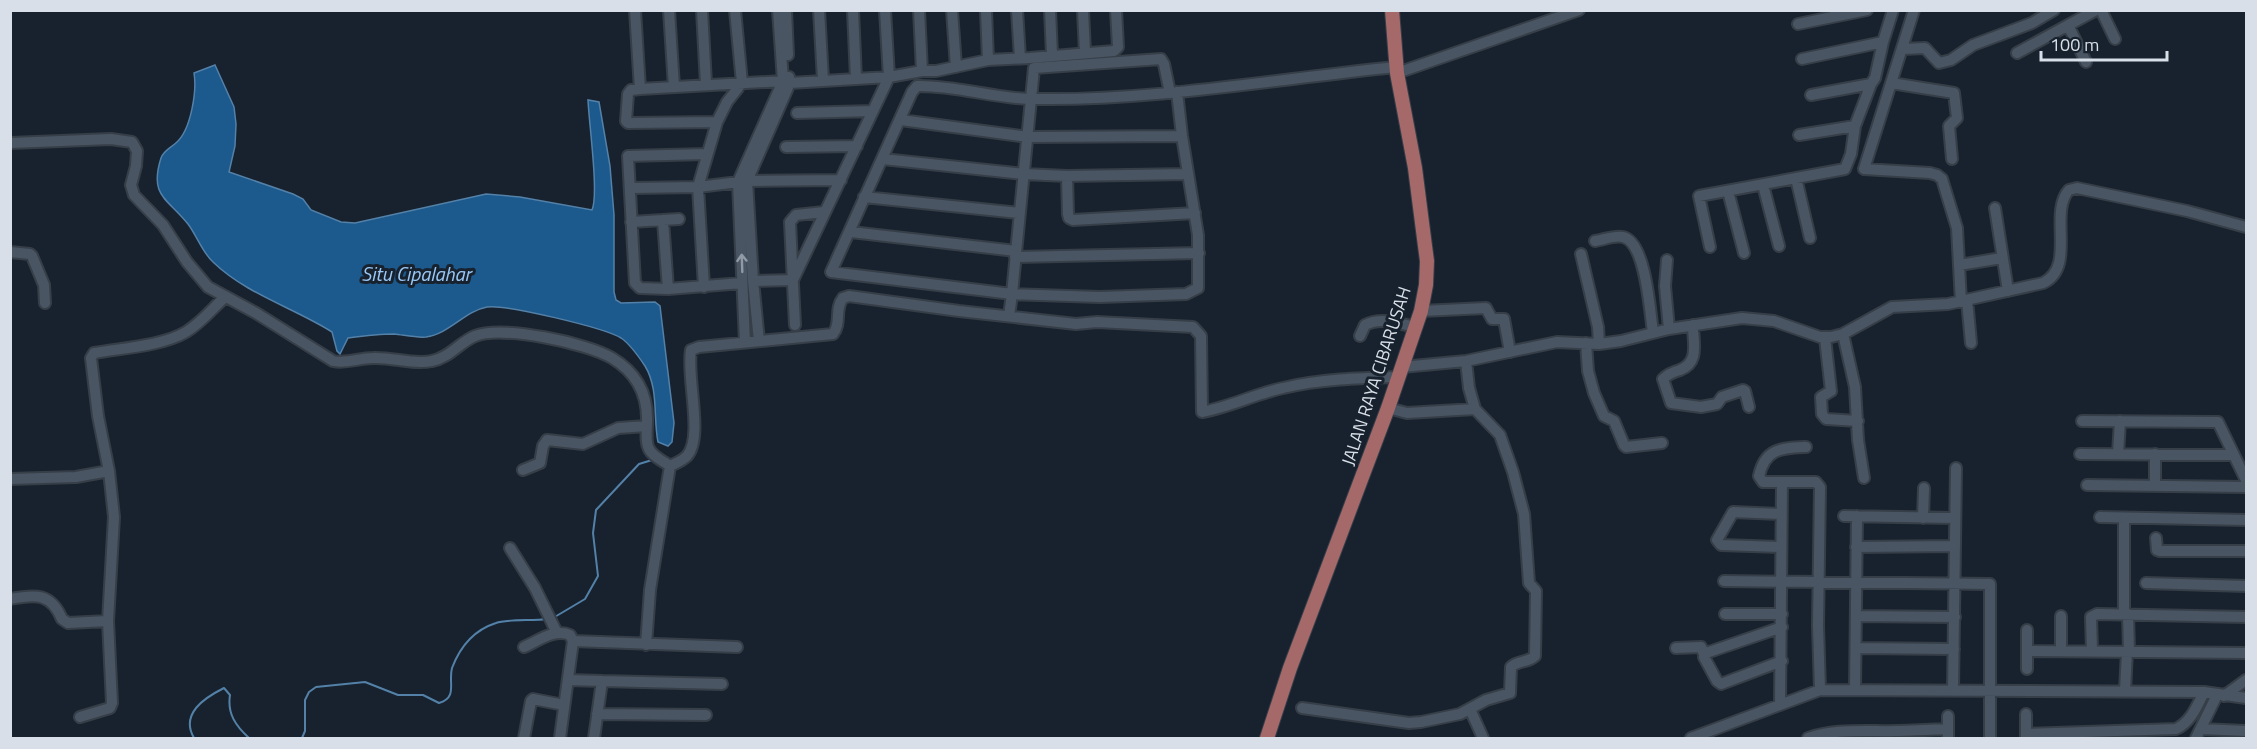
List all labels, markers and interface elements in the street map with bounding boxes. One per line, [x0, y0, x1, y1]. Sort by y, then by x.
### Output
scale bar [2041, 24, 2167, 62]
text: 100 m [2050, 31, 2099, 58]
one-way arrow [736, 253, 747, 273]
water label: Situ Cipalahar [361, 258, 473, 289]
street label: JALAN RAYA CIBARUSAH [1334, 283, 1418, 469]

